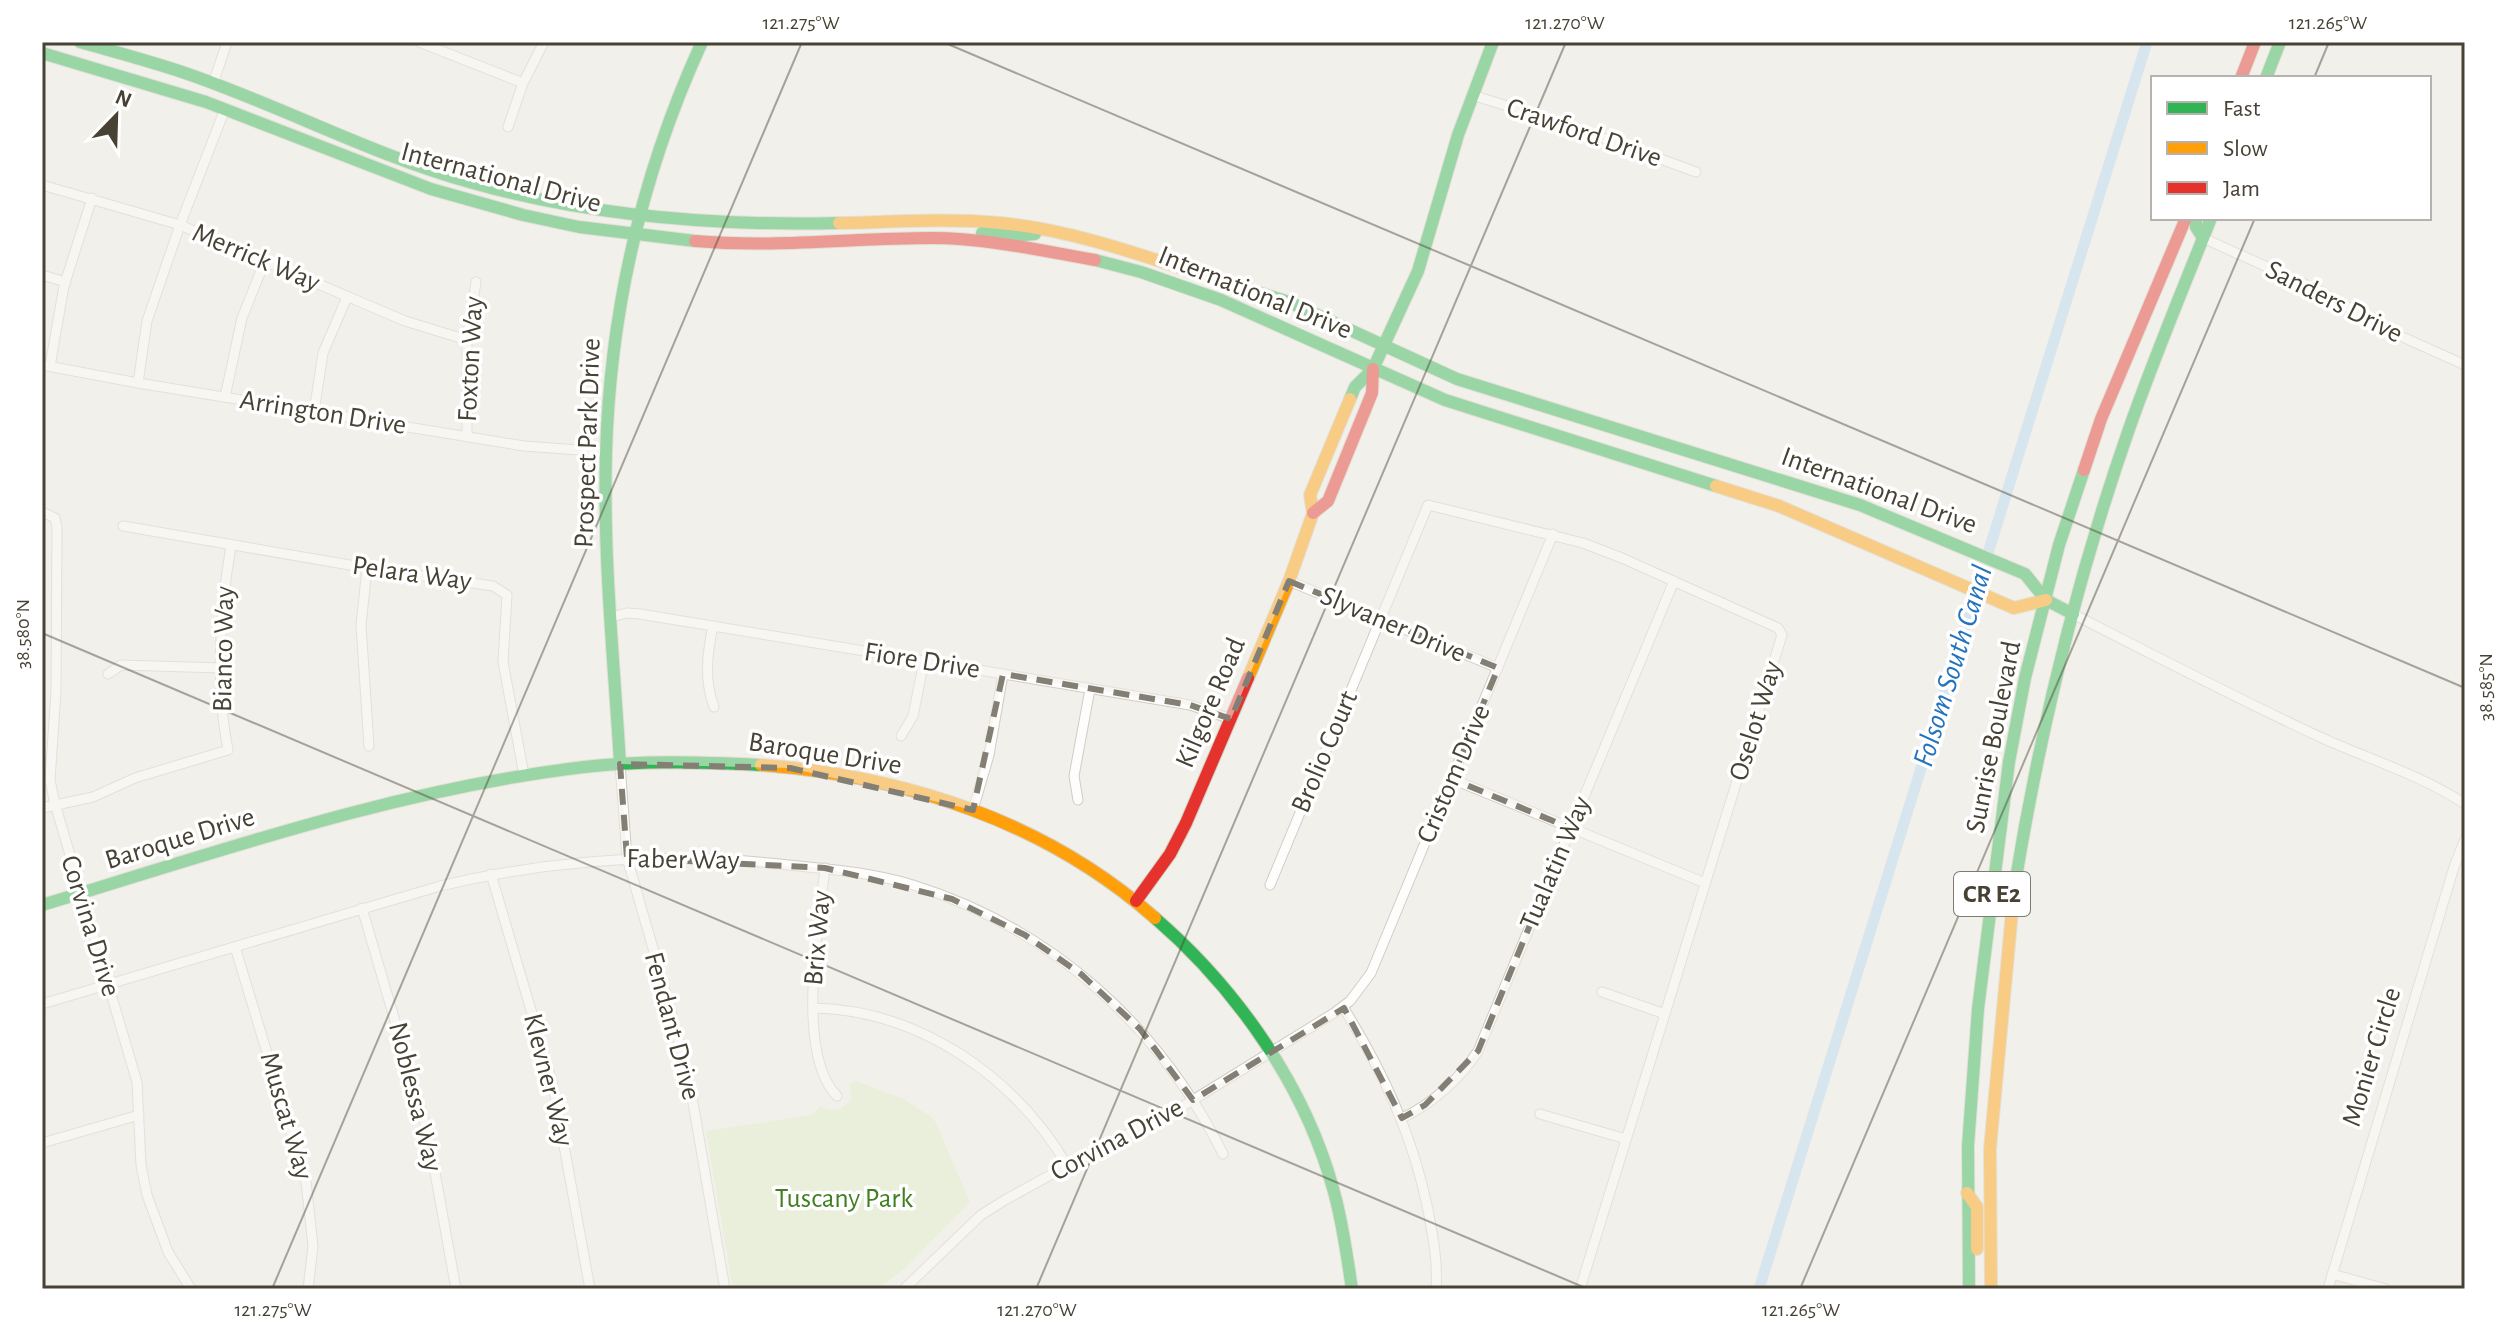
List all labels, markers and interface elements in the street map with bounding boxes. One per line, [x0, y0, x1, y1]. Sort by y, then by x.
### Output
text: 121.275°W [762, 13, 840, 33]
text: 121.270°W [1525, 13, 1605, 33]
text: 121.265°W [2289, 13, 2367, 33]
north arrow [76, 76, 156, 156]
legend [2151, 76, 2431, 220]
text: N [112, 85, 135, 112]
street label: Crawford Drive [1503, 93, 1665, 173]
text: Fast [2223, 97, 2261, 121]
text: Slow [2223, 137, 2268, 161]
street label: International Drive [398, 138, 604, 218]
text: Jam [2223, 177, 2260, 201]
street label: Merrick Way [188, 219, 324, 297]
street label: International Drive [1154, 241, 1356, 345]
street label: Sanders Drive [2261, 256, 2407, 348]
street label: Foxton Way [454, 295, 488, 423]
street label: Prospect Park Drive [570, 338, 606, 548]
street label: Arrington Drive [238, 386, 408, 440]
street label: International Drive [1777, 443, 1981, 539]
street label: Pelara Way [351, 552, 474, 596]
water label: Folsom South Canal [1908, 562, 1998, 770]
street label: Slyvaner Drive [1316, 582, 1470, 668]
street label: Bianco Way [209, 586, 239, 712]
text: 38.580°N [13, 599, 33, 669]
street label: Kilgore Road [1171, 634, 1251, 772]
street label: Fiore Drive [862, 638, 982, 684]
street label: Sunrise Boulevard [1962, 638, 2026, 836]
text: 38.585°N [2476, 653, 2496, 721]
street label: Oselot Way [1725, 658, 1787, 784]
street label: Brolio Court [1287, 687, 1363, 817]
street label: Cristom Drive [1412, 701, 1496, 847]
street label: Baroque Drive [746, 728, 904, 780]
street label: Tualatin Way [1515, 792, 1597, 934]
street label: Baroque Drive [102, 803, 258, 875]
street label: Faber Way [626, 845, 740, 875]
street label: Corvina Drive [55, 852, 125, 1000]
road number: CR E2 [1954, 872, 2030, 916]
street label: Brix Way [800, 889, 836, 987]
street label: Fendant Drive [639, 949, 705, 1103]
street label: Monier Circle [2338, 984, 2406, 1130]
street label: Klevner Way [518, 1011, 578, 1149]
street label: Noblessa Way [383, 1019, 447, 1175]
street label: Muscat Way [254, 1049, 318, 1183]
street label: Corvina Drive [1046, 1093, 1188, 1187]
park label: Tuscany Park [775, 1185, 913, 1213]
text: 121.275°W [234, 1300, 312, 1320]
text: 121.270°W [997, 1300, 1077, 1320]
text: 121.265°W [1762, 1300, 1840, 1320]

